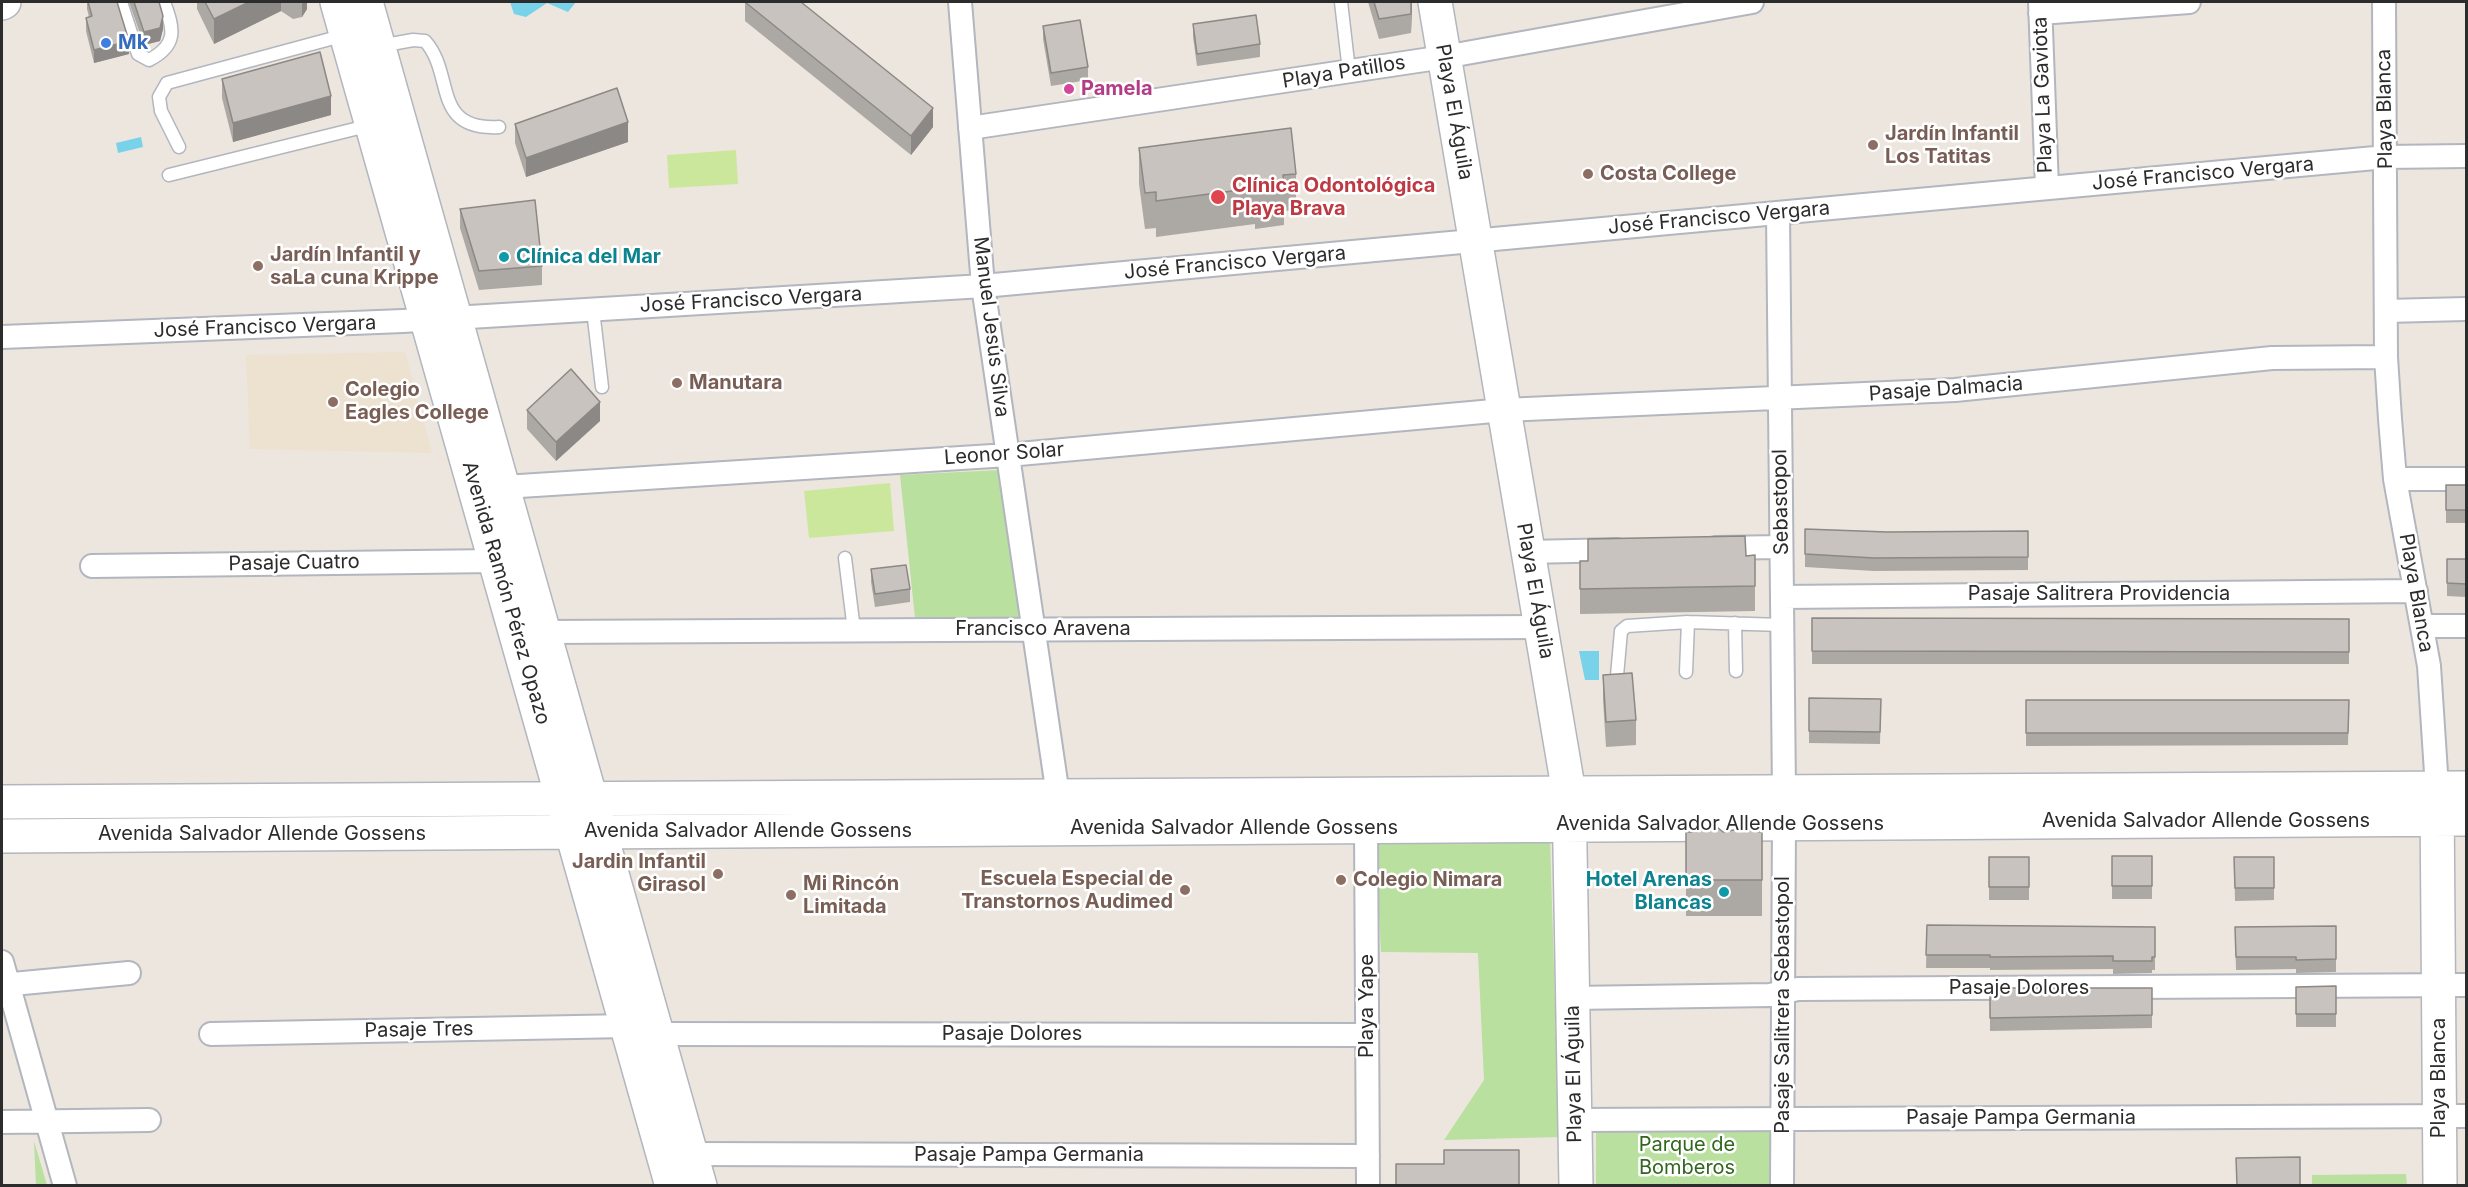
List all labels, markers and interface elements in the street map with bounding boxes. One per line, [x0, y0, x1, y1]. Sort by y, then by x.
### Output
street label: Playa La Gaviota [2028, 16, 2058, 174]
place label: Mk [118, 31, 148, 55]
marker: Mk [99, 36, 113, 50]
street label: Playa El Águila [1430, 42, 1478, 182]
street label: Playa Blanca [2372, 49, 2398, 169]
street label: Playa Patillos [1281, 50, 1407, 94]
place label: Pamela [1081, 77, 1153, 101]
marker: Pamela [1062, 82, 1076, 96]
place label: Jardín Infantil Los Tatitas [1885, 122, 2019, 169]
marker: Jardín Infantil Los Tatitas [1866, 138, 1880, 152]
street label: José Francisco Vergara [2091, 152, 2315, 196]
place label: Costa College [1600, 162, 1736, 186]
marker: Costa College [1581, 167, 1595, 181]
place label: Clínica Odontológica Playa Brava [1232, 174, 1435, 221]
marker: Clínica Odontológica Playa Brava [1209, 188, 1227, 206]
street label: José Francisco Vergara [1607, 196, 1831, 240]
street label: Manuel Jesús Silva [968, 235, 1014, 419]
street label: José Francisco Vergara [1123, 241, 1347, 285]
place label: Jardín Infantil y saLa cuna Krippe [270, 243, 439, 290]
place label: Clínica del Mar [516, 245, 661, 269]
marker: Clínica del Mar [497, 250, 511, 264]
marker: Jardín Infantil y saLa cuna Krippe [251, 259, 265, 273]
street label: José Francisco Vergara [639, 282, 863, 318]
street label: José Francisco Vergara [153, 311, 377, 343]
place label: Manutara [689, 371, 783, 395]
street label: Pasaje Dalmacia [1868, 372, 2024, 406]
marker: Manutara [670, 376, 684, 390]
place label: Colegio Eagles College [345, 378, 489, 425]
marker: Colegio Eagles College [326, 395, 340, 409]
street label: Leonor Solar [943, 438, 1065, 470]
street label: Sebastopol [1768, 449, 1794, 555]
street label: Avenida Ramón Pérez Opazo [457, 459, 555, 727]
street label: Playa El Águila [1511, 521, 1559, 661]
street label: Playa Blanca [2394, 532, 2438, 654]
street label: Pasaje Cuatro [228, 550, 360, 576]
street label: Pasaje Salitrera Providencia [1968, 582, 2230, 606]
street label: Francisco Aravena [955, 617, 1131, 641]
street label: Avenida Salvador Allende Gossens [2042, 809, 2370, 833]
street label: Avenida Salvador Allende Gossens [1556, 812, 1884, 836]
street label: Avenida Salvador Allende Gossens [1070, 816, 1398, 840]
street label: Avenida Salvador Allende Gossens [584, 819, 912, 843]
street label: Avenida Salvador Allende Gossens [98, 822, 426, 846]
place label: Jardin Infantil Girasol [572, 850, 706, 897]
marker: Jardin Infantil Girasol [711, 867, 725, 881]
place label: Escuela Especial de Transtornos Audimed [961, 867, 1173, 914]
place label: Colegio Nimara [1353, 868, 1502, 892]
place label: Hotel Arenas Blancas [1586, 868, 1712, 915]
place label: Mi Rincón Limitada [803, 872, 899, 919]
marker: Colegio Nimara [1334, 873, 1348, 887]
street label: Pasaje Salitrera Sebastopol [1771, 876, 1795, 1134]
marker: Escuela Especial de Transtornos Audimed [1178, 883, 1192, 897]
marker: Hotel Arenas Blancas [1717, 885, 1731, 899]
marker: Mi Rincón Limitada [784, 888, 798, 902]
street label: Playa Yape [1355, 954, 1379, 1058]
street label: Pasaje Dolores [1949, 976, 2089, 1000]
street label: Playa El Águila [1561, 1005, 1587, 1143]
street label: Pasaje Tres [364, 1017, 474, 1043]
street label: Playa Blanca [2427, 1018, 2451, 1138]
street label: Pasaje Dolores [942, 1022, 1082, 1046]
street label: Pasaje Pampa Germania [1906, 1106, 2136, 1130]
park label: Parque de Bomberos [1639, 1133, 1735, 1180]
street label: Pasaje Pampa Germania [914, 1143, 1144, 1167]

